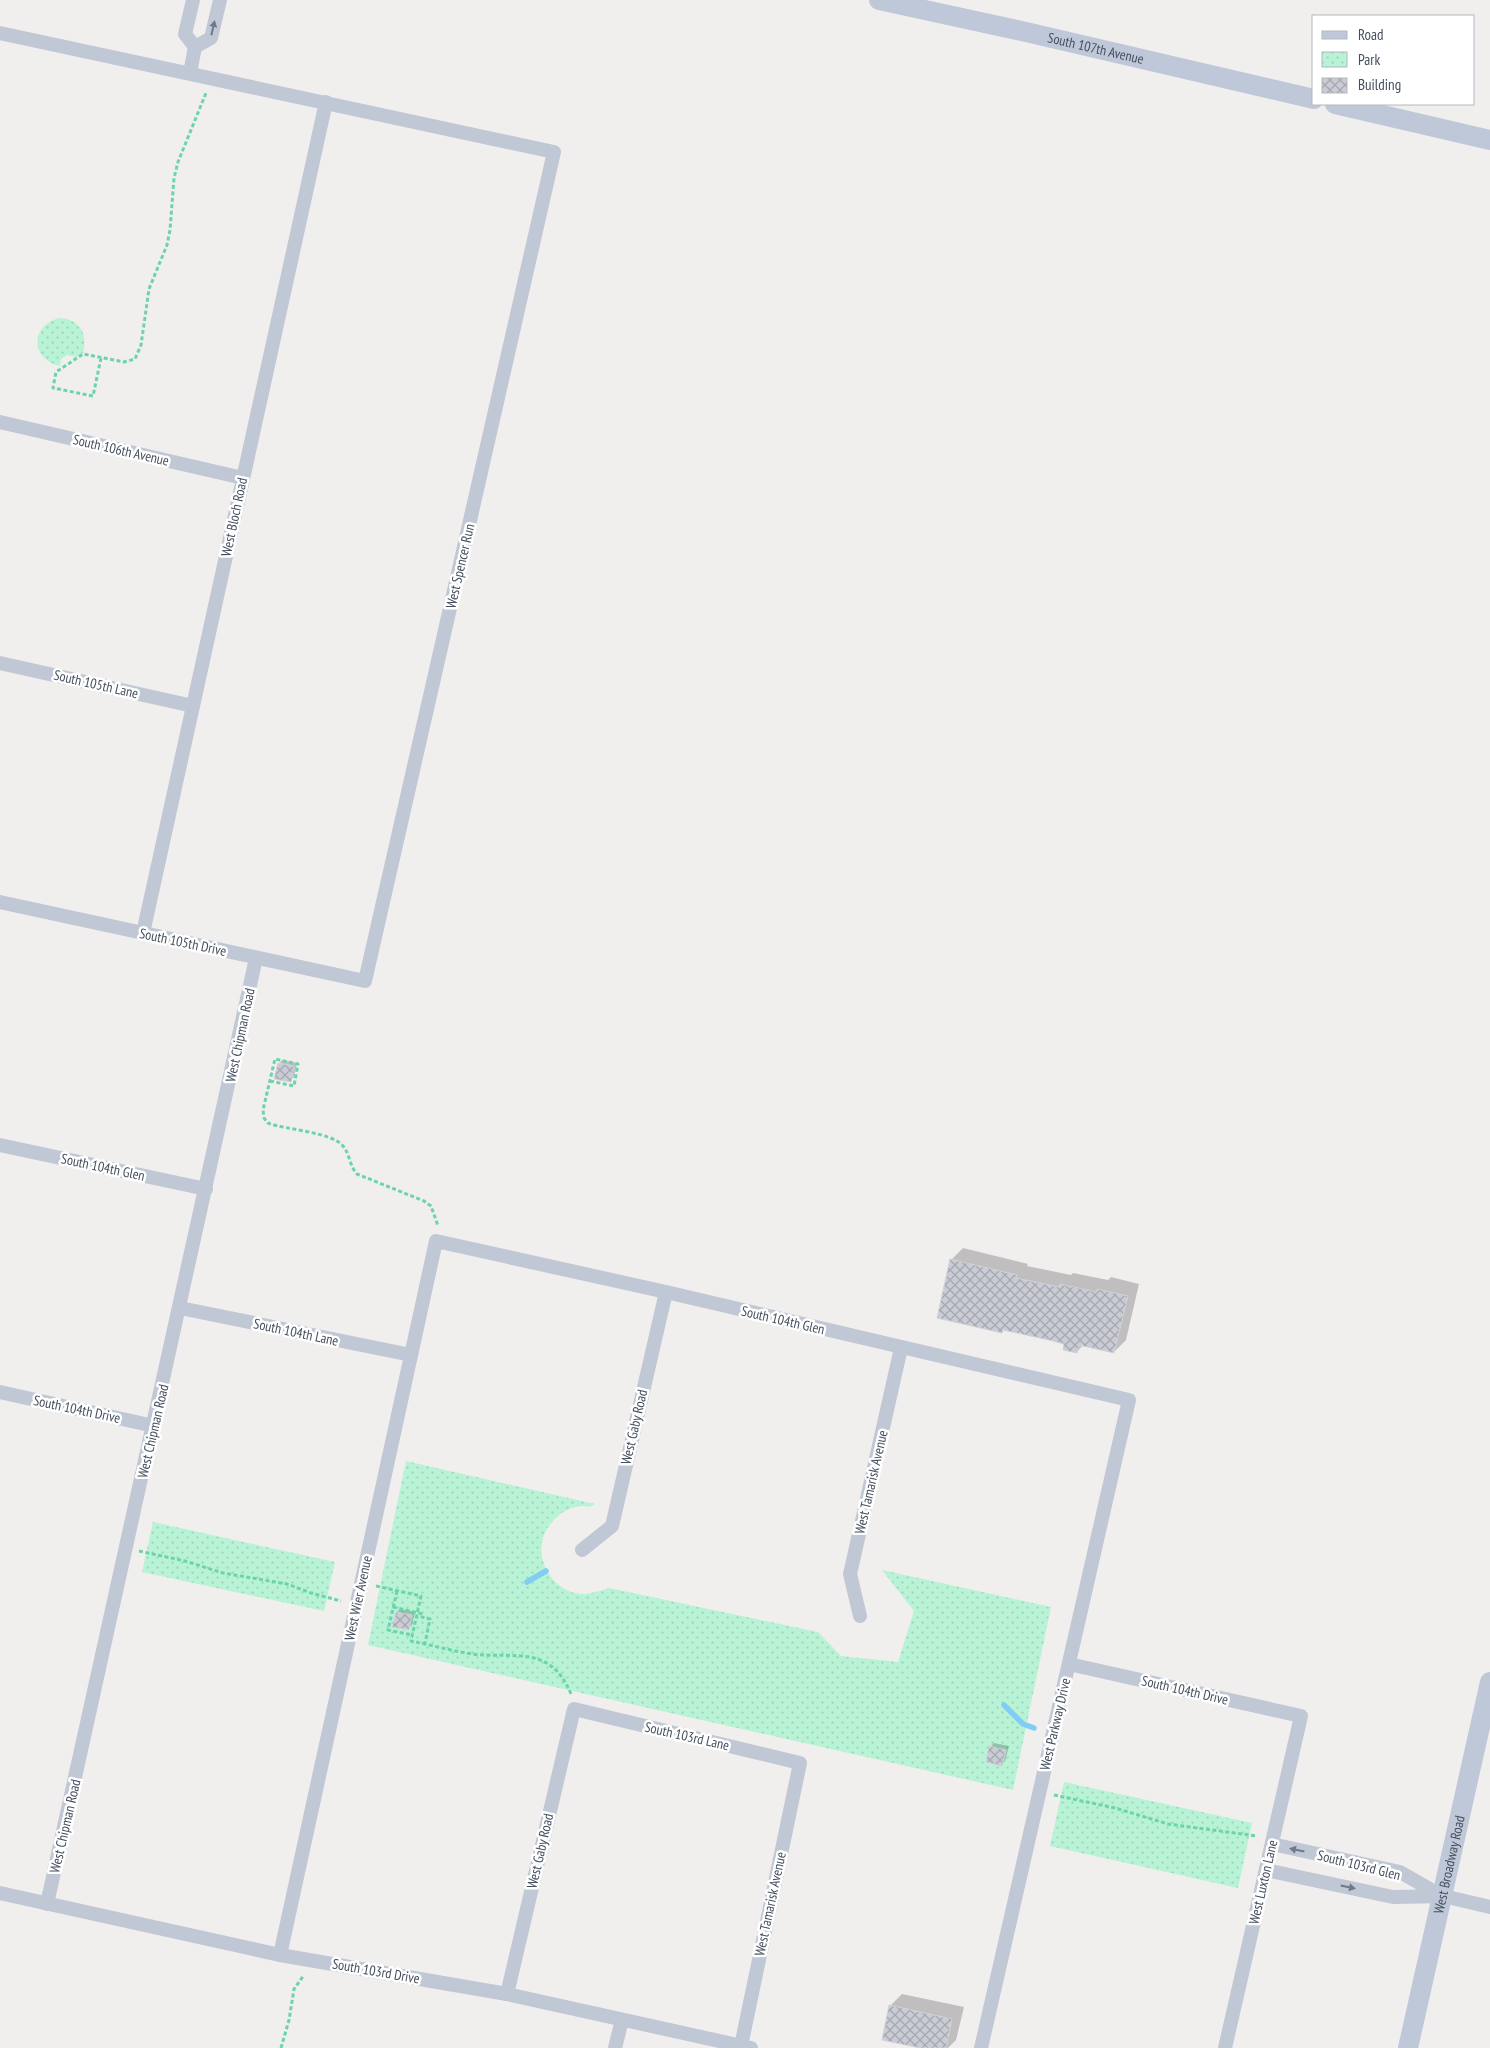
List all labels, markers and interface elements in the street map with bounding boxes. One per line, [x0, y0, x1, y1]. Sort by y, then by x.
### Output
legend [1312, 15, 1475, 105]
one-way arrow [209, 20, 217, 35]
text: Road [1358, 25, 1384, 44]
street label: South 107th Avenue [1046, 28, 1146, 68]
text: Park [1358, 50, 1380, 69]
text: Building [1358, 75, 1401, 94]
street label: South 106th Avenue [71, 430, 171, 470]
street label: West Bloch Road [217, 476, 251, 558]
street label: West Spencer Run [441, 522, 479, 610]
street label: South 105th Lane [52, 666, 140, 703]
street label: South 105th Drive [138, 924, 228, 960]
street label: West Chipman Road [221, 986, 259, 1084]
street label: South 104th Glen [60, 1149, 146, 1185]
street label: South 104th Glen [740, 1302, 826, 1338]
street label: South 104th Lane [252, 1314, 340, 1350]
street label: West Chipman Road [133, 1382, 173, 1480]
street label: West Gaby Road [617, 1388, 651, 1466]
street label: South 104th Drive [32, 1391, 122, 1427]
street label: West Tamarisk Avenue [850, 1428, 892, 1536]
street label: West Wier Avenue [340, 1554, 376, 1642]
street label: South 104th Drive [1140, 1671, 1230, 1709]
street label: West Parkway Drive [1036, 1676, 1074, 1772]
street label: South 103rd Lane [643, 1718, 731, 1754]
street label: West Chipman Road [45, 1777, 85, 1875]
street label: West Gaby Road [523, 1812, 557, 1890]
street label: West Broadway Road [1429, 1814, 1469, 1915]
street label: West Luxton Lane [1245, 1838, 1281, 1926]
one-way arrow [1290, 1846, 1305, 1854]
street label: South 103rd Glen [1316, 1846, 1402, 1884]
street label: West Tamarisk Avenue [750, 1850, 790, 1958]
one-way arrow [1340, 1884, 1356, 1892]
street label: South 103rd Drive [331, 1954, 421, 1988]

